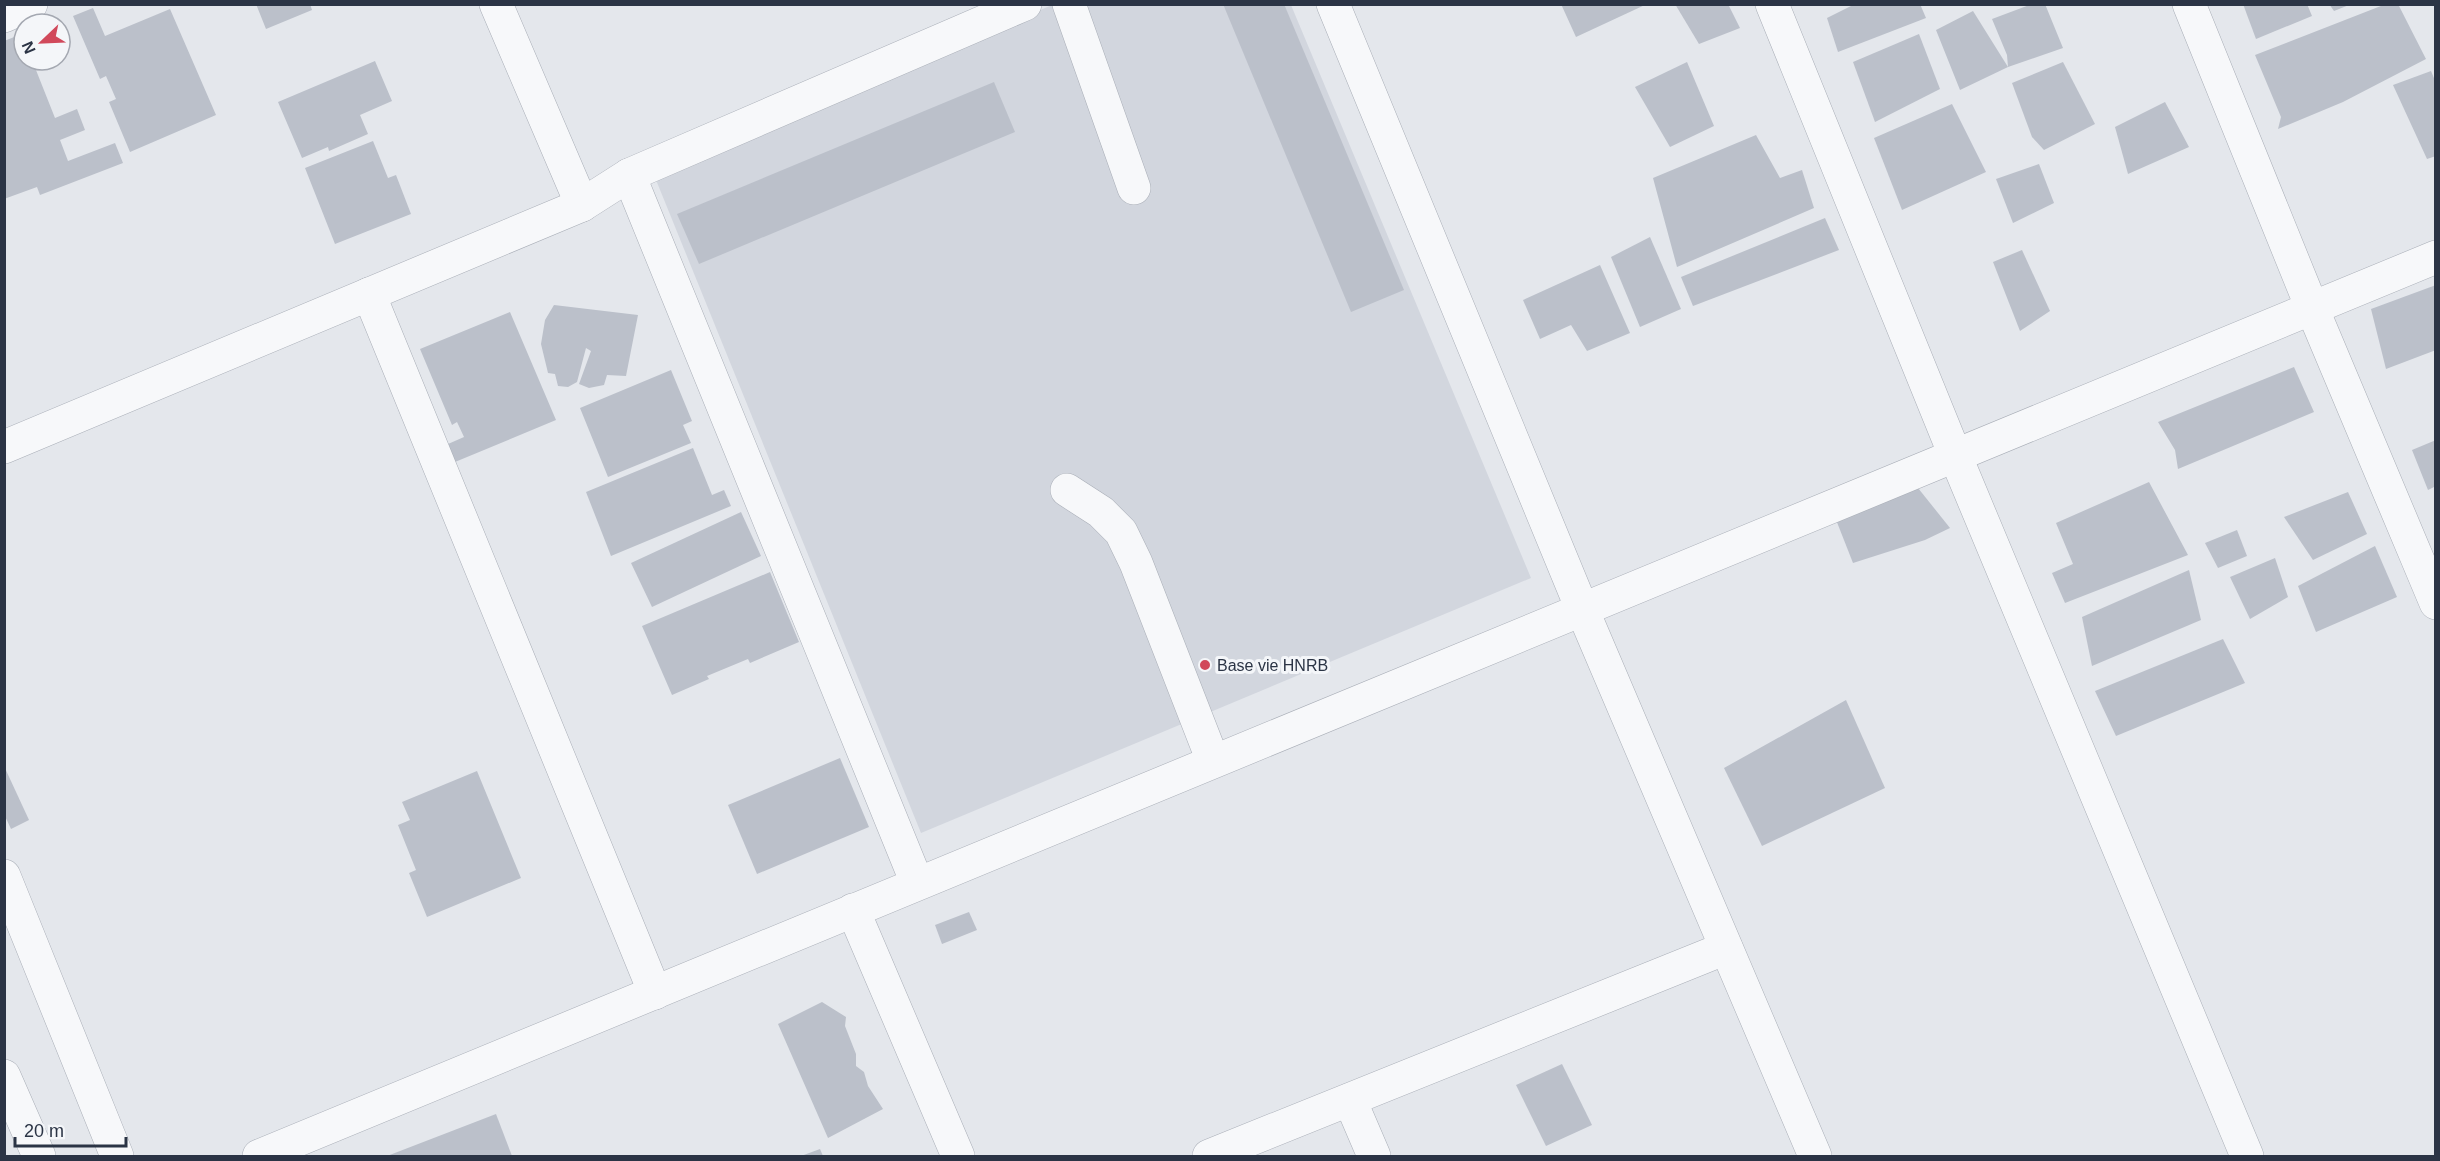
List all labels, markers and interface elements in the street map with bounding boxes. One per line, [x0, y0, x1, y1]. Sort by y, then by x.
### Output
north arrow [12, 12, 72, 72]
text: N [19, 39, 39, 56]
place label: Base vie HNRB [1217, 657, 1328, 674]
marker: Base vie HNRB [1198, 658, 1212, 672]
scale bar [15, 1110, 126, 1148]
text: 20 m [24, 1121, 64, 1141]

